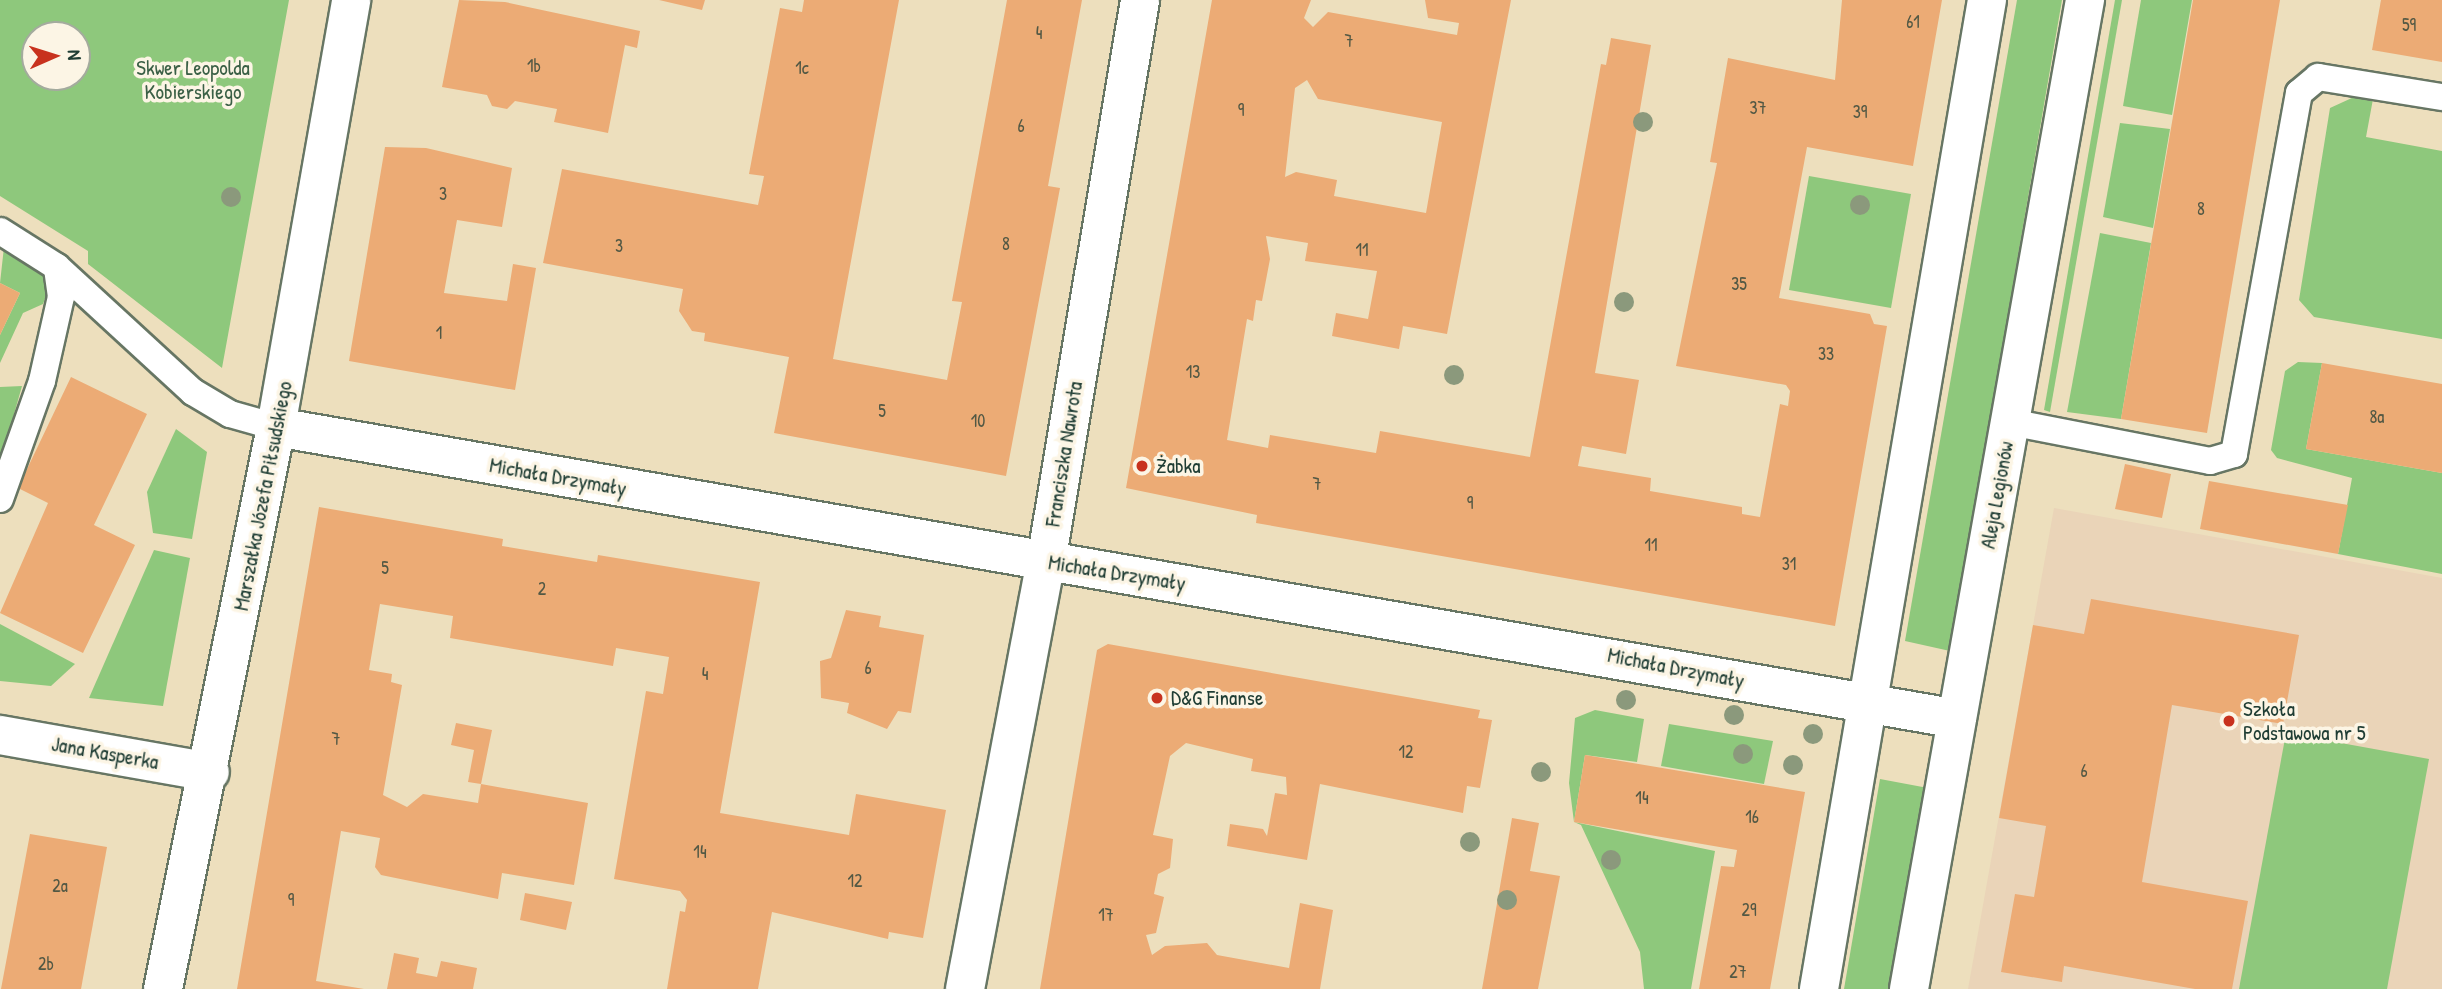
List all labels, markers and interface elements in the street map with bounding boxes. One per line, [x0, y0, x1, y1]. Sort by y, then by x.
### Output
house number: 61 [1906, 11, 1920, 33]
house number: 59 [2402, 14, 2416, 36]
north arrow [21, 21, 91, 91]
house number: 4 [1036, 22, 1042, 44]
house number: 7 [1345, 30, 1353, 52]
text: N [62, 49, 88, 61]
park label: Skwer Leopolda Kobierskiego [136, 55, 250, 105]
house number: 1b [527, 55, 541, 77]
house number: 1c [795, 57, 809, 79]
house number: 37 [1750, 97, 1766, 119]
house number: 9 [1238, 99, 1244, 121]
house number: 39 [1853, 101, 1867, 123]
house number: 6 [1017, 115, 1025, 137]
house number: 3 [439, 183, 447, 205]
house number: 8 [2197, 198, 2205, 220]
house number: 8 [1002, 233, 1010, 255]
house number: 3 [615, 235, 623, 257]
house number: 11 [1355, 239, 1369, 261]
house number: 35 [1731, 273, 1747, 295]
house number: 1 [436, 322, 442, 344]
house number: 33 [1818, 343, 1834, 365]
house number: 13 [1186, 361, 1200, 383]
street label: Marszałka Józefa Piłsudskiego [228, 379, 298, 613]
street label: Franciszka Nawrota [1040, 380, 1088, 528]
house number: 5 [878, 400, 886, 422]
house number: 8a [2370, 406, 2384, 428]
house number: 10 [971, 410, 985, 432]
street label: Aleja Legionów [1975, 439, 2019, 551]
street label: Michała Drzymały [487, 453, 629, 501]
place label: Żabka [1156, 453, 1200, 479]
marker: Żabka [1134, 458, 1150, 474]
house number: 7 [1313, 473, 1321, 495]
house number: 9 [1467, 492, 1473, 514]
house number: 11 [1644, 534, 1658, 556]
street label: Michała Drzymały [1047, 550, 1187, 596]
house number: 31 [1782, 553, 1796, 575]
house number: 5 [381, 557, 389, 579]
house number: 2 [538, 578, 546, 600]
street label: Michała Drzymały [1605, 642, 1747, 694]
house number: 6 [864, 657, 872, 679]
house number: 4 [702, 663, 708, 685]
place label: D&G Finanse [1171, 685, 1263, 711]
marker: D&G Finanse [1149, 690, 1165, 706]
place label: Szkoła Podstawowa nr 5 [2243, 696, 2366, 746]
marker: Szkoła Podstawowa nr 5 [2221, 713, 2237, 729]
house number: 7 [332, 728, 340, 750]
street label: Jana Kasperka [50, 731, 160, 775]
house number: 12 [1399, 741, 1413, 763]
house number: 6 [2080, 760, 2088, 782]
house number: 14 [1635, 787, 1649, 809]
house number: 16 [1745, 806, 1759, 828]
house number: 14 [693, 841, 707, 863]
house number: 12 [848, 870, 862, 892]
house number: 2a [52, 875, 68, 897]
house number: 9 [288, 889, 294, 911]
house number: 29 [1741, 899, 1757, 921]
house number: 17 [1098, 904, 1114, 926]
house number: 2b [38, 953, 54, 975]
house number: 27 [1729, 961, 1747, 983]

